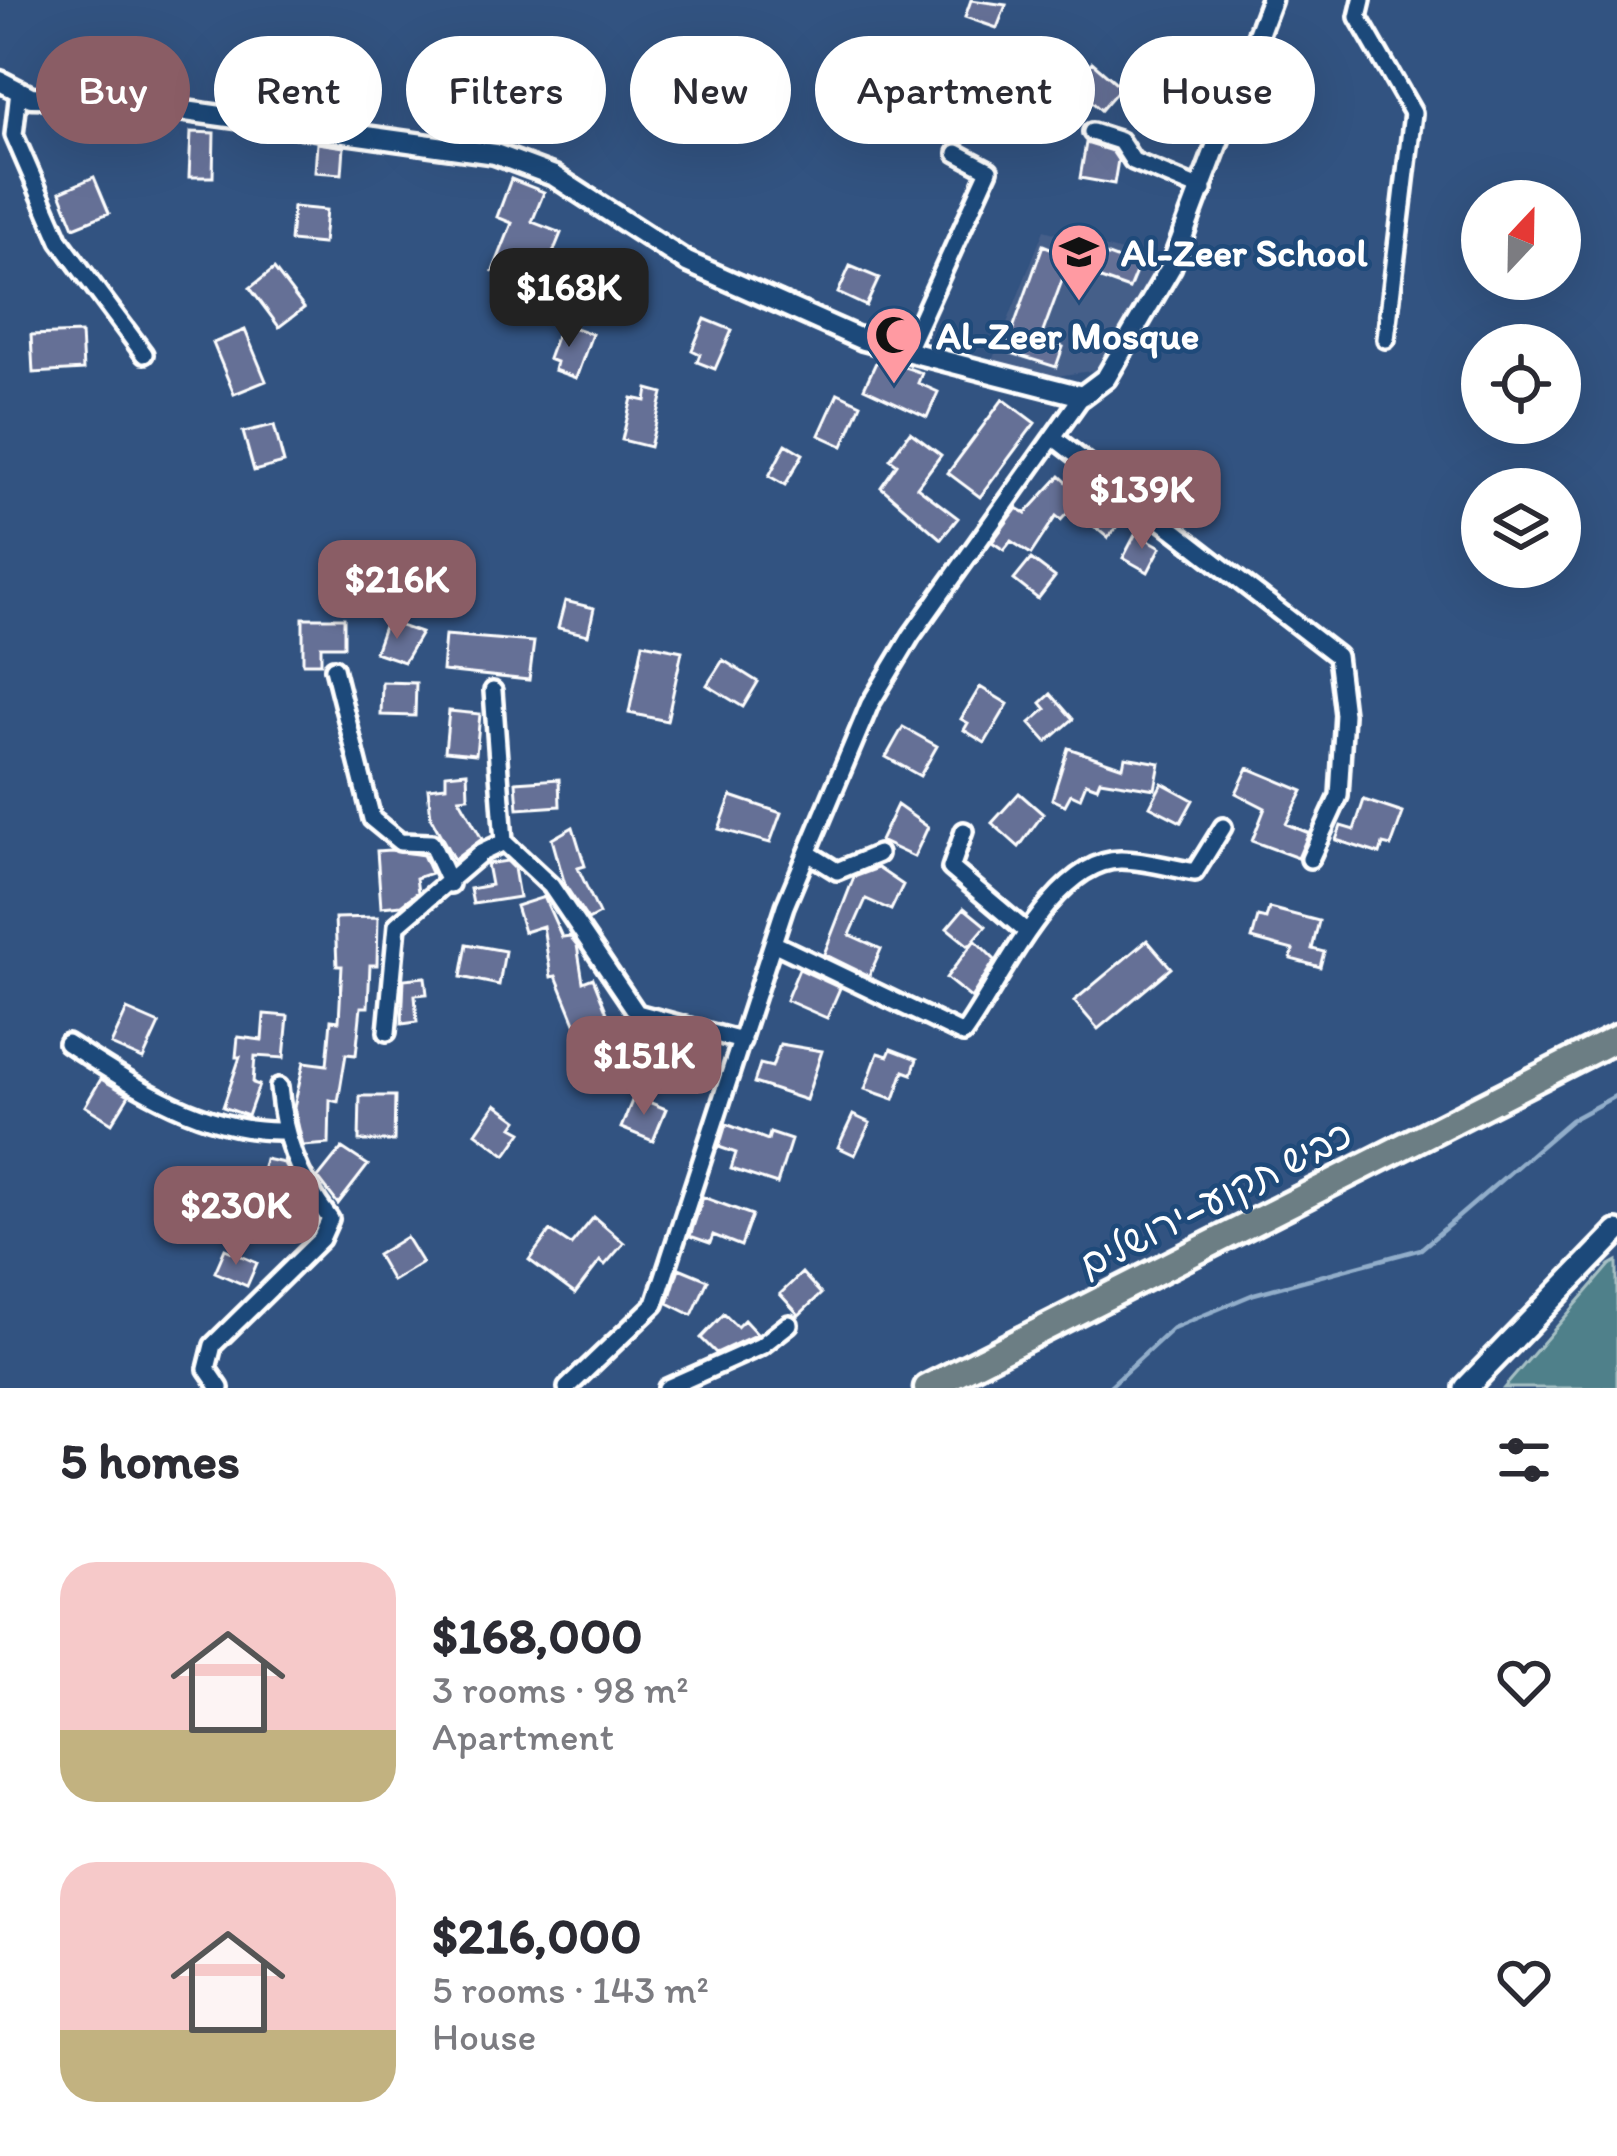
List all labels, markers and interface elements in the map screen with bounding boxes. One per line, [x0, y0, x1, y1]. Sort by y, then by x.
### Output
chip: Buy [36, 36, 190, 144]
chip: Rent [214, 36, 382, 144]
chip: Filters [406, 36, 606, 144]
chip: New [630, 36, 791, 144]
chip: Apartment [815, 36, 1095, 144]
chip: House [1119, 36, 1315, 144]
north arrow [1461, 180, 1581, 300]
map controls [1461, 180, 1581, 588]
school or university icon: Al-Zeer School [1048, 221, 1110, 303]
place label: Al-Zeer School [1121, 229, 1368, 276]
pin: $168K [485, 248, 653, 350]
text: $168K [517, 263, 621, 310]
mosque icon: Al-Zeer Mosque [863, 304, 925, 386]
place label: Al-Zeer Mosque [936, 312, 1199, 359]
button: locate [1461, 324, 1581, 444]
pin: $139K [1058, 450, 1226, 552]
text: $139K [1090, 465, 1194, 512]
button: layers [1461, 468, 1581, 588]
pin: $216K [313, 540, 481, 642]
text: $216K [345, 555, 449, 602]
pin: $151K [560, 1016, 728, 1118]
text: $151K [593, 1031, 695, 1078]
street label: כביש תקוע–ירושלים [1071, 1110, 1359, 1288]
pin: $230K [152, 1166, 320, 1268]
text: $230K [181, 1181, 291, 1228]
icon: filters [1491, 1427, 1557, 1493]
text: 5 homes [60, 1430, 240, 1491]
text: $168,000 [432, 1605, 643, 1666]
icon: home [156, 1610, 300, 1754]
icon: heart [1491, 1649, 1557, 1715]
text: 3 rooms · 98 m² [432, 1666, 689, 1713]
text: Apartment [432, 1713, 614, 1760]
text: $216,000 [432, 1905, 642, 1966]
icon: home [156, 1910, 300, 2054]
icon: heart [1491, 1949, 1557, 2015]
text: 5 rooms · 143 m² [432, 1966, 709, 2013]
text: House [432, 2013, 536, 2060]

